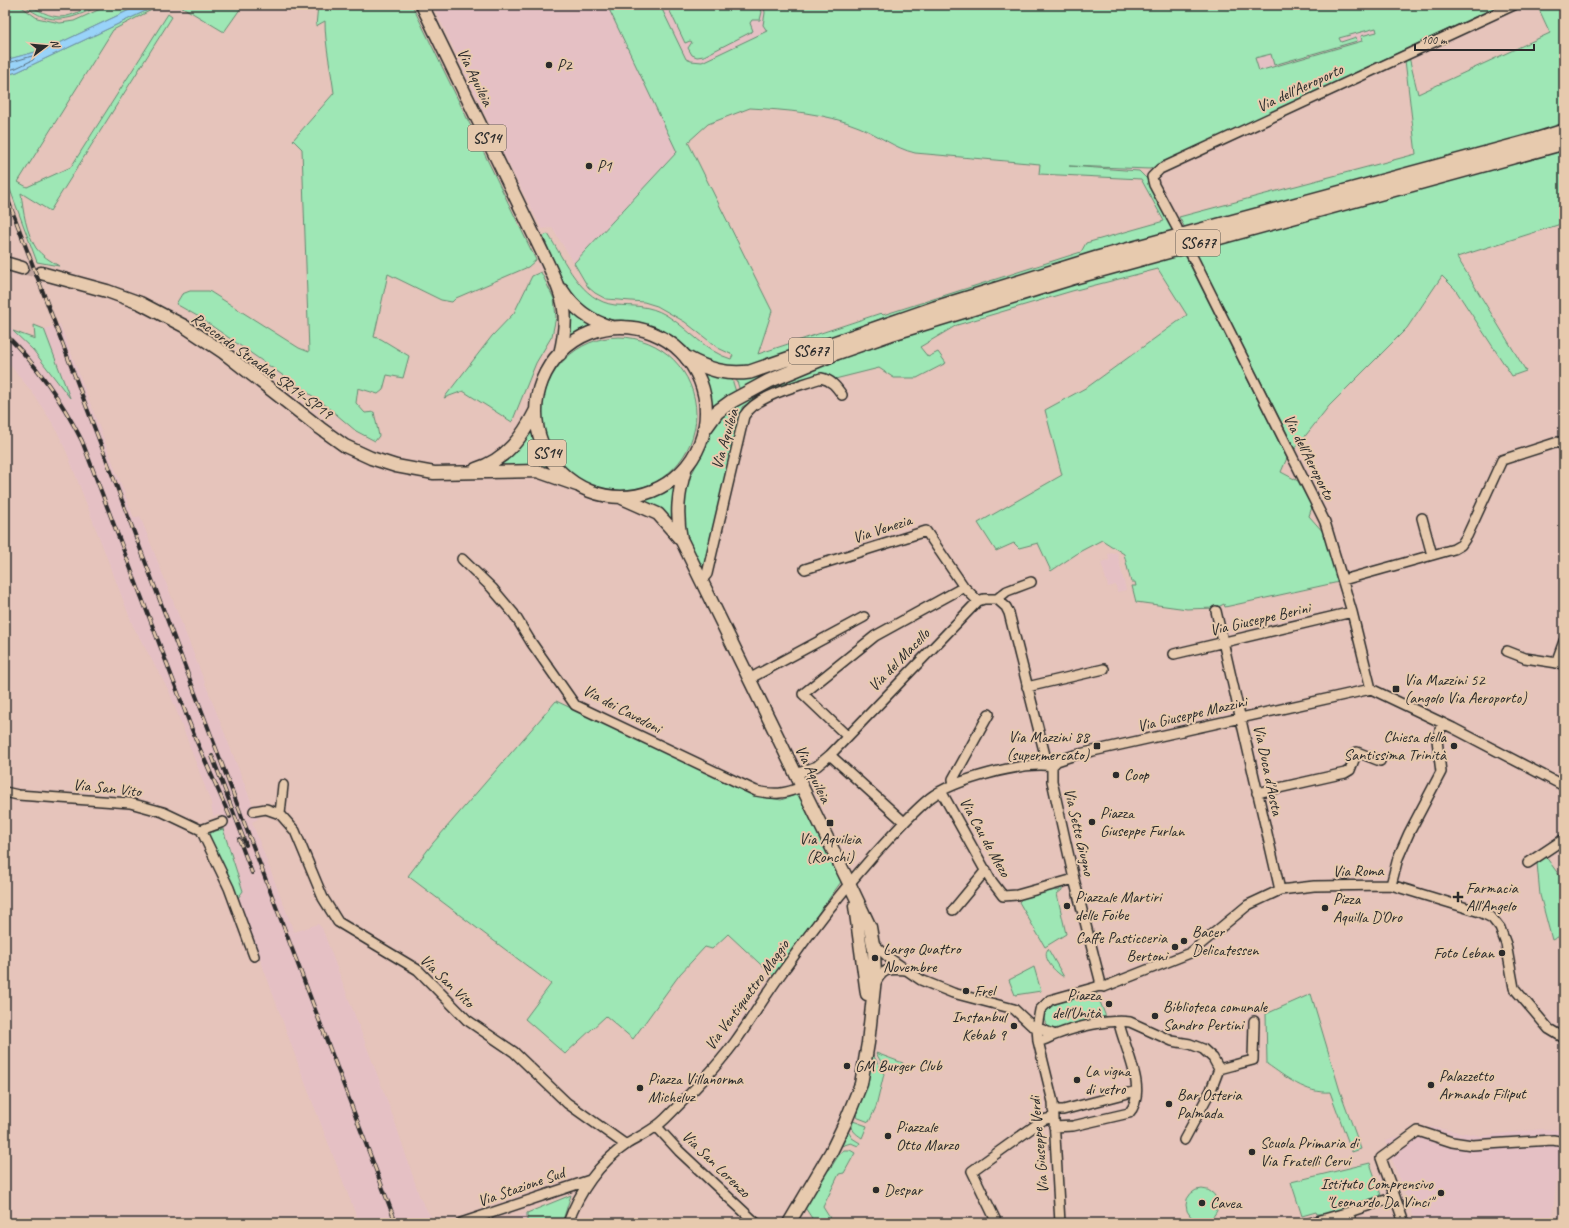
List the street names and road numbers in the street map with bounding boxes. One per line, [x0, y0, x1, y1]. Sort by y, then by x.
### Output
street label: Via Aquileia [452, 45, 498, 110]
street label: Via dell'Aeroporto [1254, 59, 1348, 117]
road number: SS14 [468, 125, 506, 151]
road number: SS677 [1176, 230, 1220, 256]
street label: Raccordo Stradale SR14-SP19 [188, 308, 338, 425]
road number: SS677 [789, 338, 833, 364]
street label: Via Aquileia [707, 406, 743, 471]
street label: Via dell'Aeroporto [1279, 411, 1340, 504]
road number: SS14 [528, 440, 566, 466]
street label: Via Venezia [850, 510, 915, 548]
street label: Via Giuseppe Berini [1208, 597, 1314, 640]
street label: Via del Macello [864, 623, 935, 696]
street label: Via dei Cavedoni [579, 680, 666, 739]
street label: Via Giuseppe Mazzini [1135, 691, 1251, 736]
street label: Via Duca d'Aosta [1249, 723, 1288, 819]
street label: Via Aquileia [790, 742, 836, 807]
street label: Via San Vito [72, 774, 144, 802]
street label: Via Sette Giugno [1059, 786, 1099, 879]
street label: Via Cau de Mezo [955, 794, 1016, 881]
street label: Via Roma [1332, 861, 1385, 881]
street label: Via Ventiquattro Maggio [700, 935, 795, 1054]
street label: Via San Vito [415, 950, 480, 1014]
street label: Via Giuseppe Verdi [1025, 1094, 1053, 1194]
street label: Via San Lorenzo [677, 1126, 756, 1203]
street label: Via Stazione Sud [475, 1162, 570, 1211]

